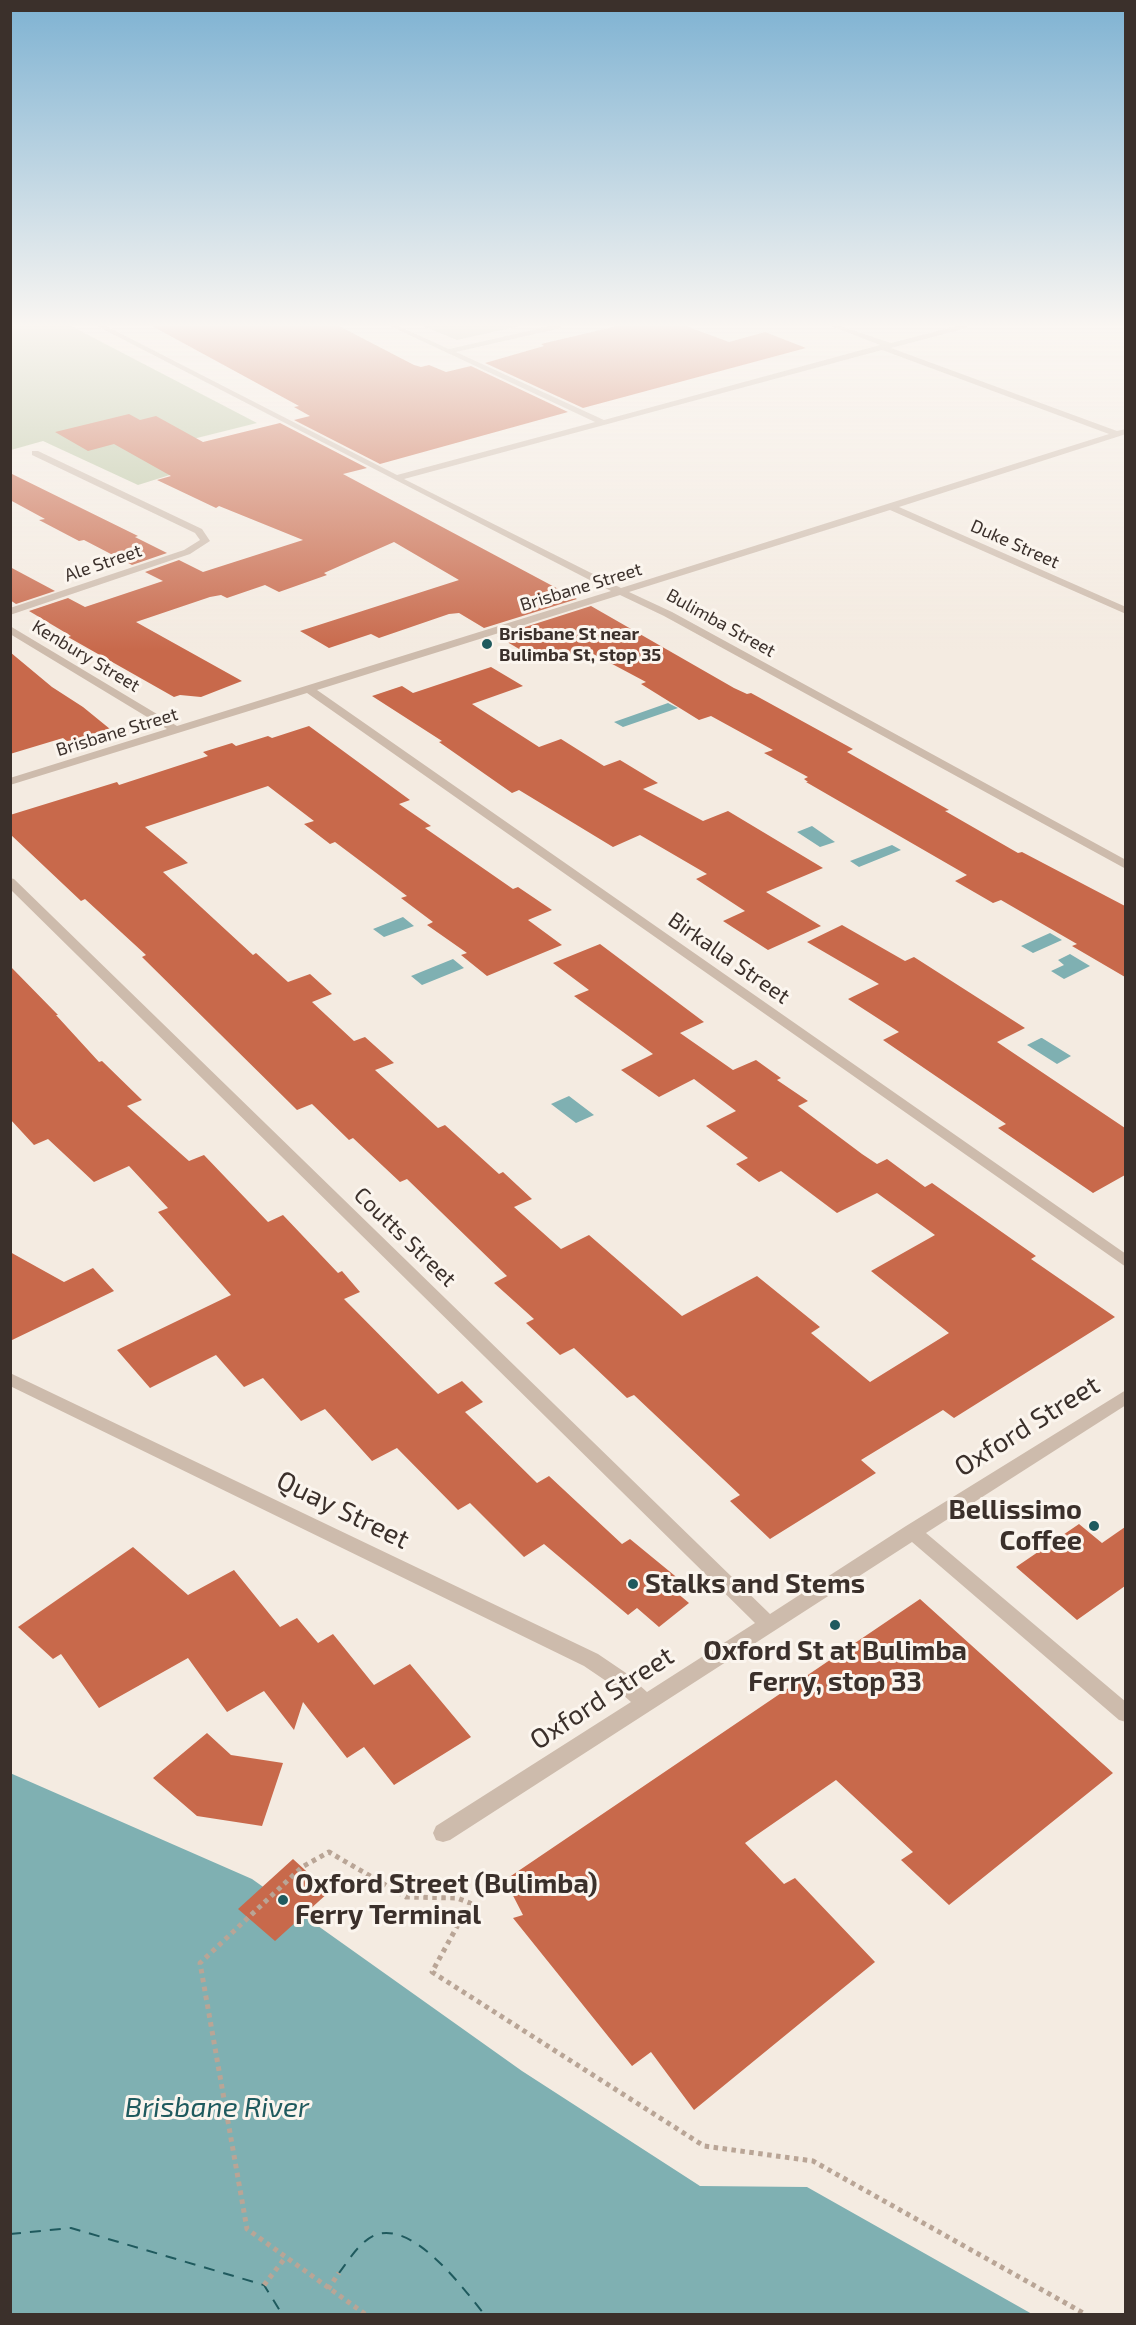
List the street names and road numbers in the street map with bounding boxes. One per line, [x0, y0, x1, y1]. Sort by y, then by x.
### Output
street label: Duke Street [967, 515, 1063, 573]
street label: Ale Street [62, 540, 144, 586]
street label: Brisbane Street [517, 558, 645, 616]
street label: Bulimba Street [663, 584, 779, 662]
street label: Kenbury Street [28, 615, 144, 697]
street label: Brisbane Street [53, 703, 181, 761]
street label: Birkalla Street [663, 906, 795, 1010]
street label: Coutts Street [349, 1182, 461, 1292]
street label: Oxford Street [949, 1369, 1105, 1483]
street label: Quay Street [271, 1464, 415, 1556]
street label: Oxford Street [524, 1640, 680, 1756]

